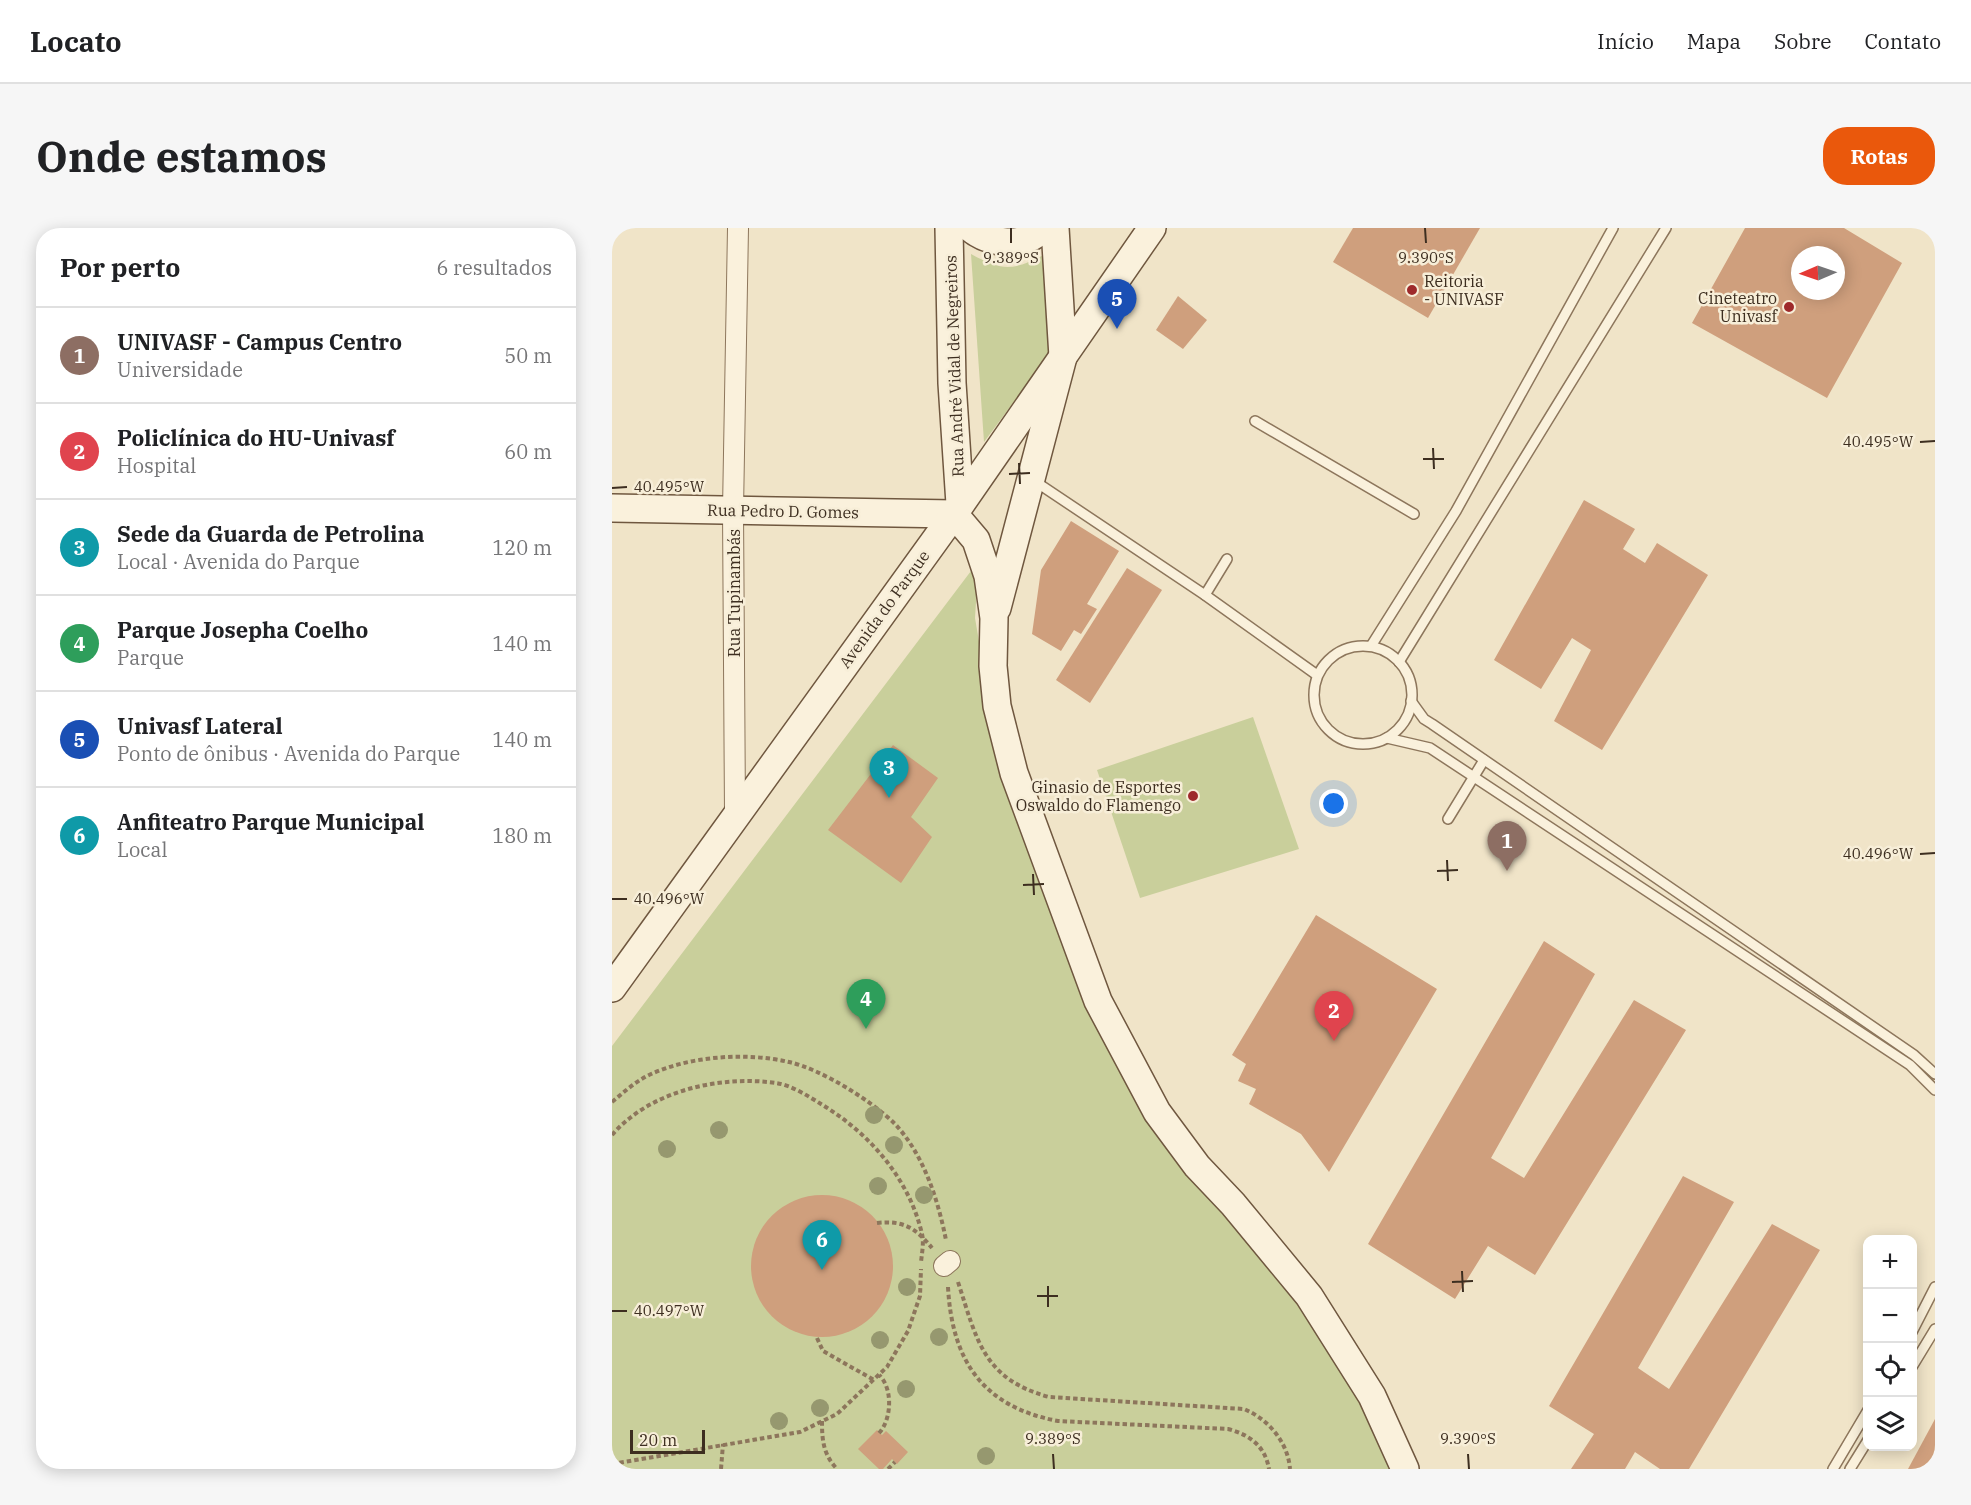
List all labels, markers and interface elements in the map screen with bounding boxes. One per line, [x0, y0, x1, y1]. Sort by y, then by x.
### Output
text: Locato [30, 23, 122, 60]
text: Início [1597, 27, 1654, 55]
text: Mapa [1687, 27, 1741, 55]
text: Sobre [1774, 27, 1831, 55]
text: Contato [1864, 27, 1941, 55]
button: Rotas [1823, 127, 1935, 185]
text: Onde estamos [36, 129, 327, 184]
north arrow [1791, 246, 1845, 300]
text: 9.389°S [983, 248, 1039, 267]
text: 9.390°S [1398, 248, 1454, 267]
text: Por perto [60, 250, 180, 284]
text: 6 resultados [436, 254, 552, 281]
street label: Rua André Vidal de Negreiros [940, 255, 968, 477]
place label: Reitoria - UNIVASF [1424, 271, 1504, 309]
pin: 5 [1098, 279, 1136, 329]
marker: Reitoria - UNIVASF [1405, 283, 1419, 297]
place label: Cineteatro Univasf [1698, 288, 1779, 326]
marker: Cineteatro Univasf [1782, 300, 1796, 314]
text: UNIVASF - Campus Centro [117, 327, 402, 356]
text: 1 [74, 342, 86, 369]
text: 50 m [504, 342, 552, 369]
text: Universidade [117, 356, 243, 383]
text: Policlínica do HU-Univasf [117, 423, 395, 452]
text: 40.495°W [1843, 432, 1914, 451]
text: 2 [74, 438, 86, 465]
text: 60 m [504, 438, 552, 465]
text: Hospital [117, 452, 196, 479]
text: 40.495°W [634, 477, 705, 496]
street label: Rua Pedro D. Gomes [707, 500, 859, 522]
text: Sede da Guarda de Petrolina [117, 519, 425, 548]
street label: Rua Tupinambás [724, 529, 744, 657]
text: 3 [74, 534, 86, 561]
text: 120 m [492, 534, 552, 561]
street label: Avenida do Parque [834, 546, 934, 672]
text: Local · Avenida do Parque [117, 548, 360, 575]
text: Parque Josepha Coelho [117, 615, 368, 644]
text: 4 [74, 630, 86, 657]
text: 140 m [492, 630, 552, 657]
text: Parque [117, 644, 184, 671]
text: Univasf Lateral [117, 711, 283, 740]
text: 5 [74, 726, 86, 753]
text: 140 m [492, 726, 552, 753]
text: Ponto de ônibus · Avenida do Parque [117, 740, 460, 767]
pin: 3 [870, 748, 908, 798]
place label: Ginasio de Esportes Oswaldo do Flamengo [1016, 777, 1181, 815]
marker: Ginasio de Esportes Oswaldo do Flamengo [1186, 789, 1200, 803]
your location [1319, 789, 1348, 818]
text: Anfiteatro Parque Municipal [117, 807, 424, 836]
text: 6 [74, 822, 86, 849]
text: 180 m [492, 822, 552, 849]
pin: 1 [1488, 822, 1526, 871]
text: Local [117, 836, 168, 863]
text: 40.496°W [1843, 844, 1914, 863]
text: 40.496°W [634, 889, 705, 908]
pin: 4 [846, 980, 886, 1029]
pin: 2 [1314, 992, 1354, 1041]
pin: 6 [802, 1220, 842, 1270]
map controls [1863, 1235, 1917, 1451]
button: + [1863, 1235, 1917, 1289]
button: − [1863, 1289, 1917, 1343]
text: 40.497°W [634, 1301, 705, 1320]
button: locate [1863, 1343, 1917, 1397]
button: layers [1863, 1397, 1917, 1451]
scale bar [630, 1427, 705, 1454]
text: 9.389°S [1025, 1429, 1081, 1448]
text: 9.390°S [1440, 1429, 1496, 1448]
text: 20 m [639, 1430, 677, 1450]

